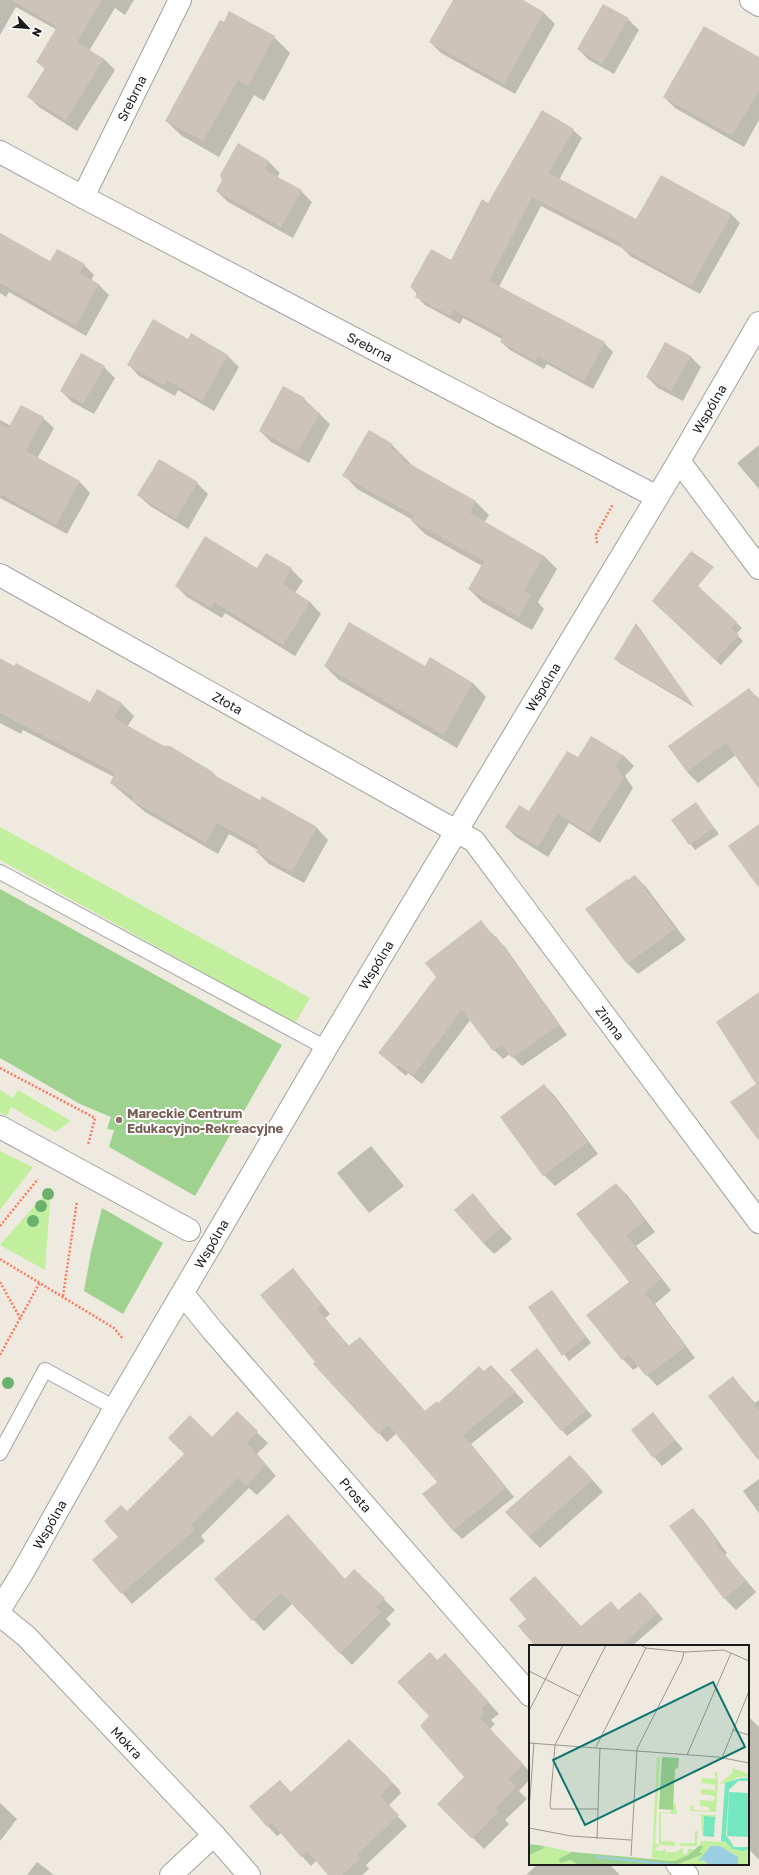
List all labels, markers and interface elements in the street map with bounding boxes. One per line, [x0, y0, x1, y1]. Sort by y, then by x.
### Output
north arrow [8, 8, 48, 48]
text: N [30, 26, 45, 39]
street label: Srebrna [114, 73, 150, 124]
street label: Srebrna [344, 328, 395, 365]
street label: Wspólna [689, 381, 730, 436]
street label: Wspólna [522, 660, 564, 715]
street label: Złota [210, 688, 246, 718]
street label: Wspólna [355, 937, 397, 992]
street label: Zimna [592, 1003, 628, 1043]
place label: Mareckie Centrum Edukacyjno-Rekreacyjne [127, 1105, 284, 1136]
marker: Mareckie Centrum Edukacyjno-Rekreacyjne [114, 1115, 124, 1125]
street label: Wspólna [191, 1216, 232, 1271]
street label: Prosta [336, 1474, 375, 1516]
street label: Wspólna [29, 1497, 70, 1552]
inset map [529, 1645, 749, 1865]
street label: Mokra [108, 1723, 146, 1762]

